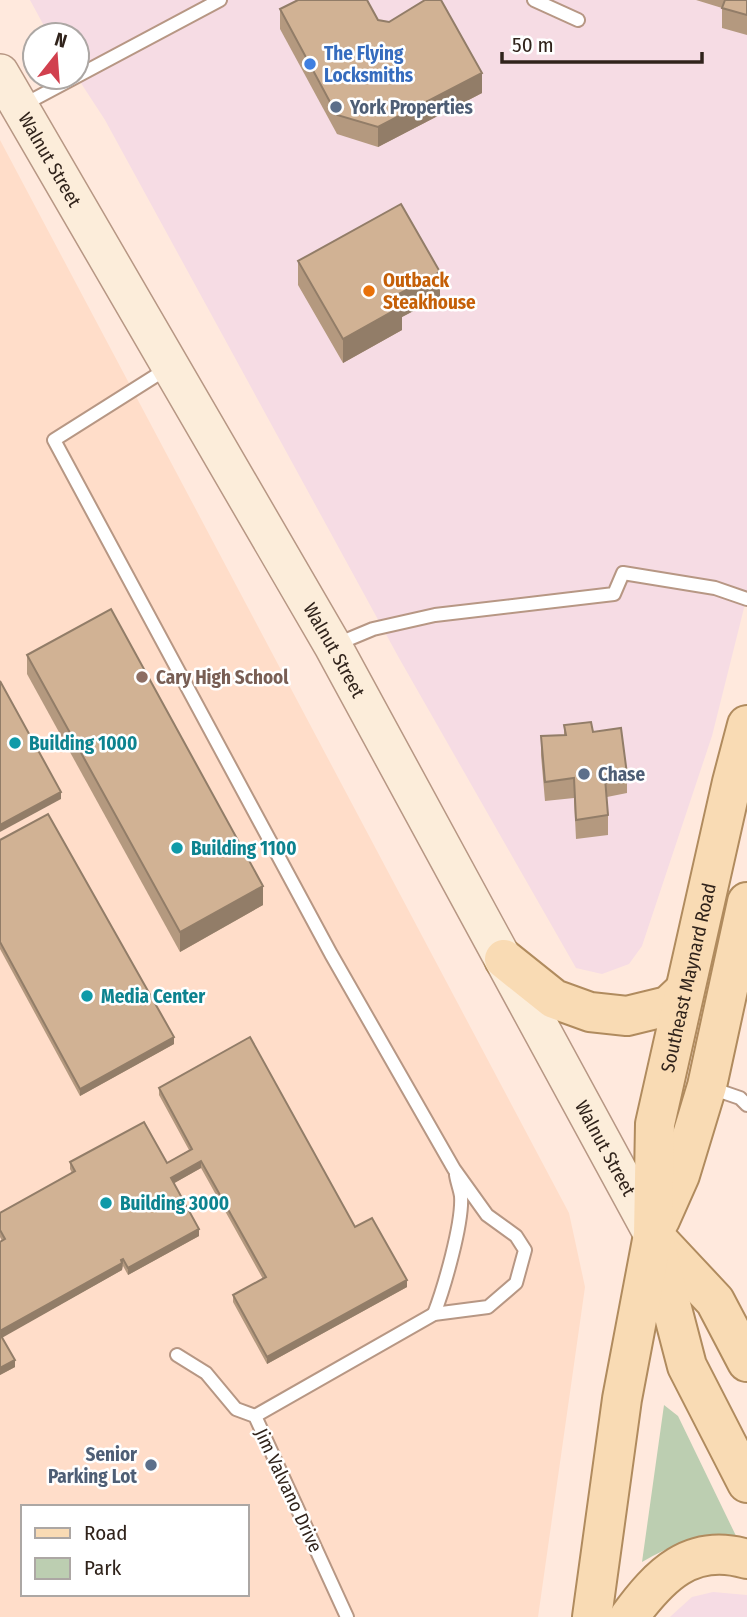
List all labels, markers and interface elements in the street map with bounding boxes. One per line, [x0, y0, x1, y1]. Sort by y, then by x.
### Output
north arrow [21, 21, 91, 91]
scale bar [502, 21, 702, 65]
text: N [52, 28, 70, 53]
text: 50 m [512, 32, 554, 58]
place label: The Flying Locksmiths [324, 42, 414, 87]
marker: The Flying Locksmiths [302, 56, 318, 72]
place label: York Properties [349, 96, 473, 119]
marker: York Properties [328, 99, 344, 115]
street label: Walnut Street [13, 108, 87, 212]
place label: Outback Steakhouse [383, 269, 476, 314]
marker: Outback Steakhouse [361, 283, 377, 299]
street label: Walnut Street [298, 599, 370, 702]
place label: Cary High School [156, 666, 289, 689]
marker: Cary High School [134, 669, 150, 685]
place label: Building 1000 [29, 732, 137, 755]
marker: Building 1000 [7, 735, 23, 751]
place label: Chase [598, 763, 645, 786]
marker: Chase [576, 766, 592, 782]
place label: Building 1100 [191, 837, 297, 860]
marker: Building 1100 [169, 840, 185, 856]
street label: Southeast Maynard Road [656, 881, 721, 1075]
place label: Media Center [101, 985, 206, 1008]
marker: Media Center [79, 988, 95, 1004]
street label: Walnut Street [570, 1096, 641, 1201]
place label: Building 3000 [120, 1192, 229, 1215]
marker: Building 3000 [98, 1195, 114, 1211]
street label: Jim Valvano Drive [250, 1425, 327, 1556]
place label: Senior Parking Lot [48, 1443, 138, 1488]
marker: Senior Parking Lot [143, 1457, 159, 1473]
legend [21, 1505, 248, 1596]
text: Road [84, 1520, 128, 1546]
text: Park [84, 1555, 122, 1581]

